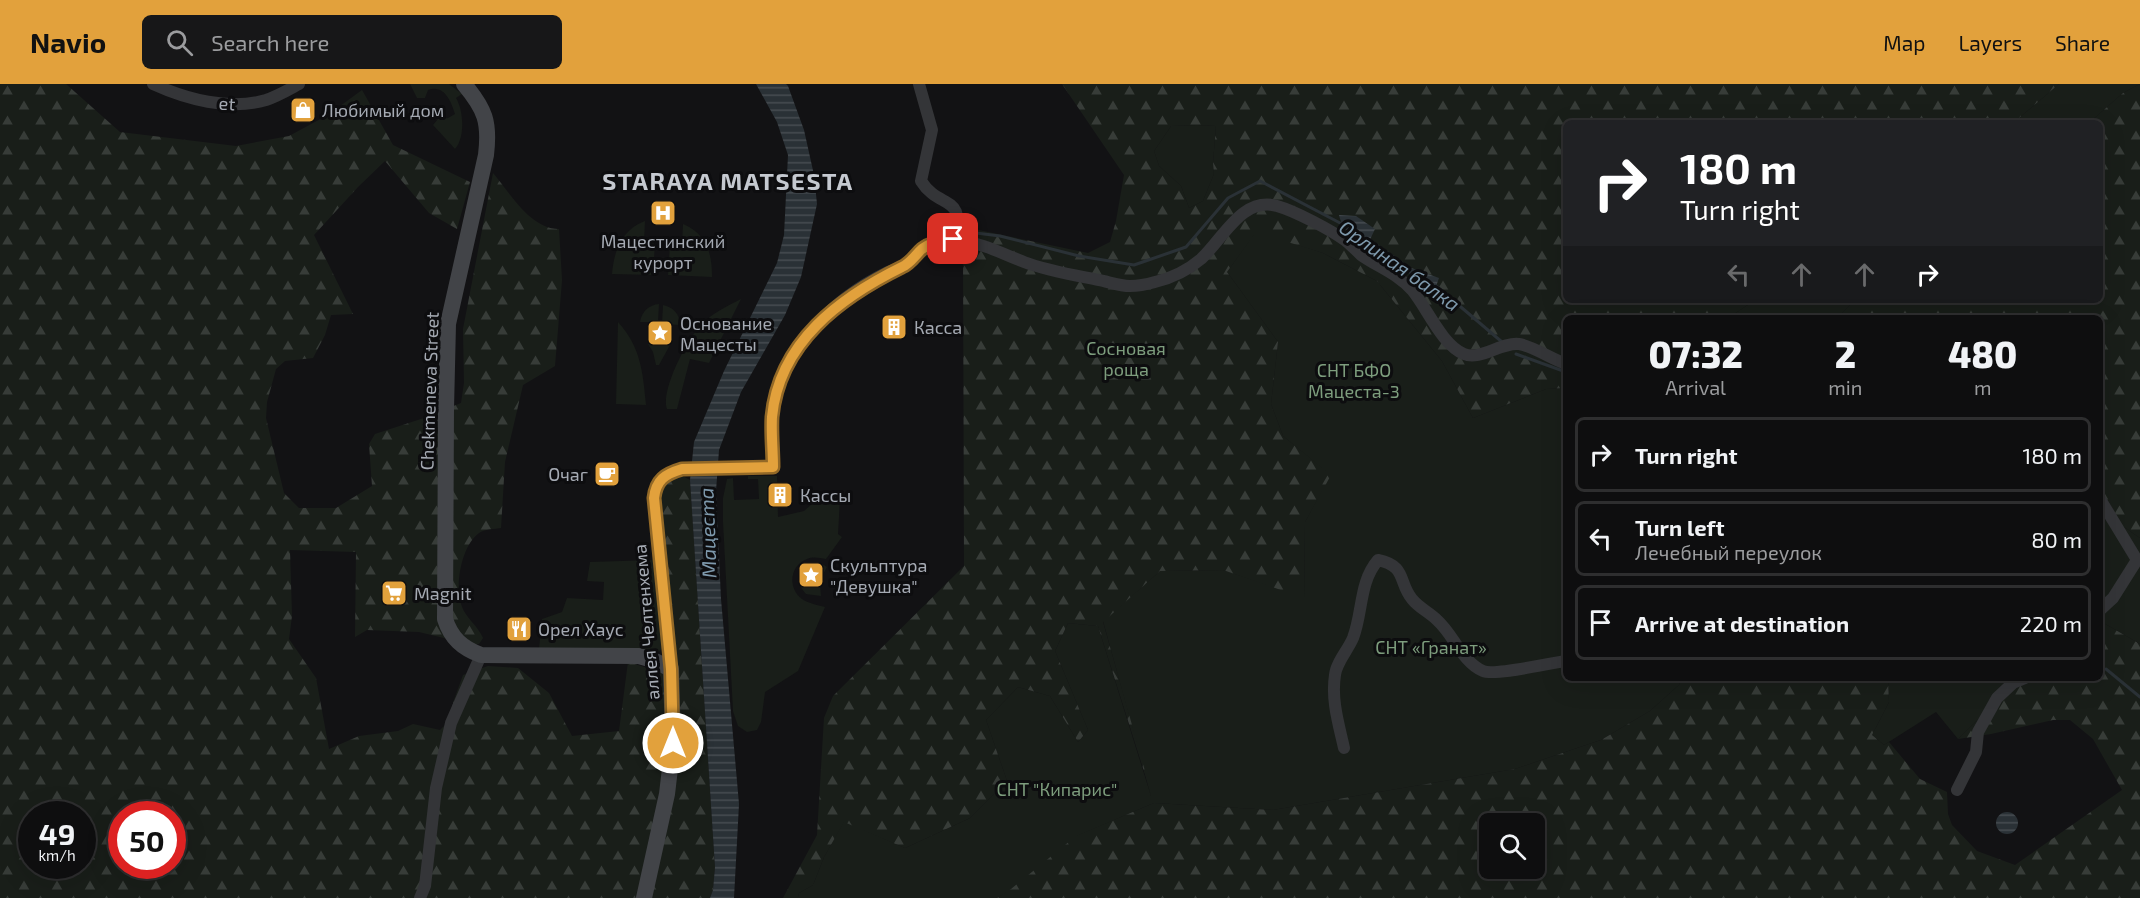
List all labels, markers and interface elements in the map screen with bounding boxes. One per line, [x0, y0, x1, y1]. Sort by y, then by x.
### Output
search box [142, 15, 562, 69]
text: Navio [30, 25, 106, 59]
icon: search [163, 26, 196, 59]
text: Search here [211, 29, 329, 55]
text: Map [1883, 30, 1925, 55]
text: Layers [1958, 30, 2022, 55]
text: Share [2055, 30, 2110, 55]
street label: et [218, 91, 236, 115]
shop icon: Любимый дом [288, 95, 318, 125]
place label: Любимый дом [322, 99, 444, 121]
text: 180 m [1680, 142, 1797, 192]
icon: right [1581, 144, 1659, 222]
district label: STARAYA MATSESTA [602, 166, 854, 195]
text: Turn right [1680, 193, 1800, 225]
hospital icon: Мацестинский курорт [648, 198, 678, 228]
pin [927, 213, 978, 264]
water label: Орлиная балка [1335, 214, 1465, 316]
icon: arrive [936, 222, 969, 255]
place label: Мацестинский курорт [601, 230, 725, 273]
icon: left [1722, 258, 1755, 291]
icon: ahead [1785, 258, 1818, 291]
icon: ahead [1848, 258, 1881, 291]
icon: right [1911, 258, 1944, 291]
street label: Chekmeneva Street [415, 311, 443, 471]
place label: Основание Мацесты [680, 312, 772, 355]
building icon: Касса [879, 312, 909, 342]
place label: Касса [914, 316, 962, 338]
place icon: Основание Мацесты [645, 318, 675, 348]
text: 07:32 [1649, 332, 1743, 375]
text: 2 [1835, 332, 1856, 375]
text: 480 [1948, 332, 2017, 375]
park label: Сосновая роща [1086, 337, 1166, 380]
park label: СНТ БФО Мацеста-3 [1308, 359, 1400, 402]
text: Arrival [1665, 375, 1726, 399]
text: min [1828, 375, 1862, 399]
text: m [1974, 375, 1991, 399]
icon: right [1584, 438, 1617, 471]
text: Turn right [1635, 442, 1737, 468]
text: 180 m [2022, 442, 2082, 468]
cafe icon: Очаг [592, 459, 622, 489]
place label: Очаг [548, 463, 588, 485]
building icon: Кассы [765, 480, 795, 510]
place label: Кассы [800, 484, 851, 506]
water label: Мацеста [693, 487, 721, 579]
text: Turn left [1635, 514, 1724, 540]
icon: left [1584, 522, 1617, 555]
text: 80 m [2031, 526, 2082, 552]
text: Лечебный переулок [1635, 540, 1822, 564]
street label: аллея Челтенхема [628, 543, 664, 701]
place label: Скульптура "Девушка" [830, 554, 927, 597]
place icon: Скульптура "Девушка" [796, 560, 826, 590]
supermarket icon: Magnit [379, 578, 409, 608]
place label: Magnit [414, 582, 472, 604]
icon: arrive [1584, 606, 1617, 639]
text: Arrive at destination [1635, 610, 1849, 636]
text: 220 m [2020, 610, 2082, 636]
restaurant icon: Орел Хаус [504, 614, 534, 644]
place label: Орел Хаус [538, 618, 624, 640]
park label: СНТ «Гранат» [1375, 636, 1487, 658]
position arrow [641, 711, 705, 775]
park label: СНТ "Кипарис" [997, 778, 1117, 800]
speed limit sign: 50 [108, 801, 186, 879]
map controls [1479, 813, 1545, 879]
button: search [1479, 813, 1545, 879]
text: 49 [39, 815, 75, 851]
text: km/h [38, 846, 76, 864]

